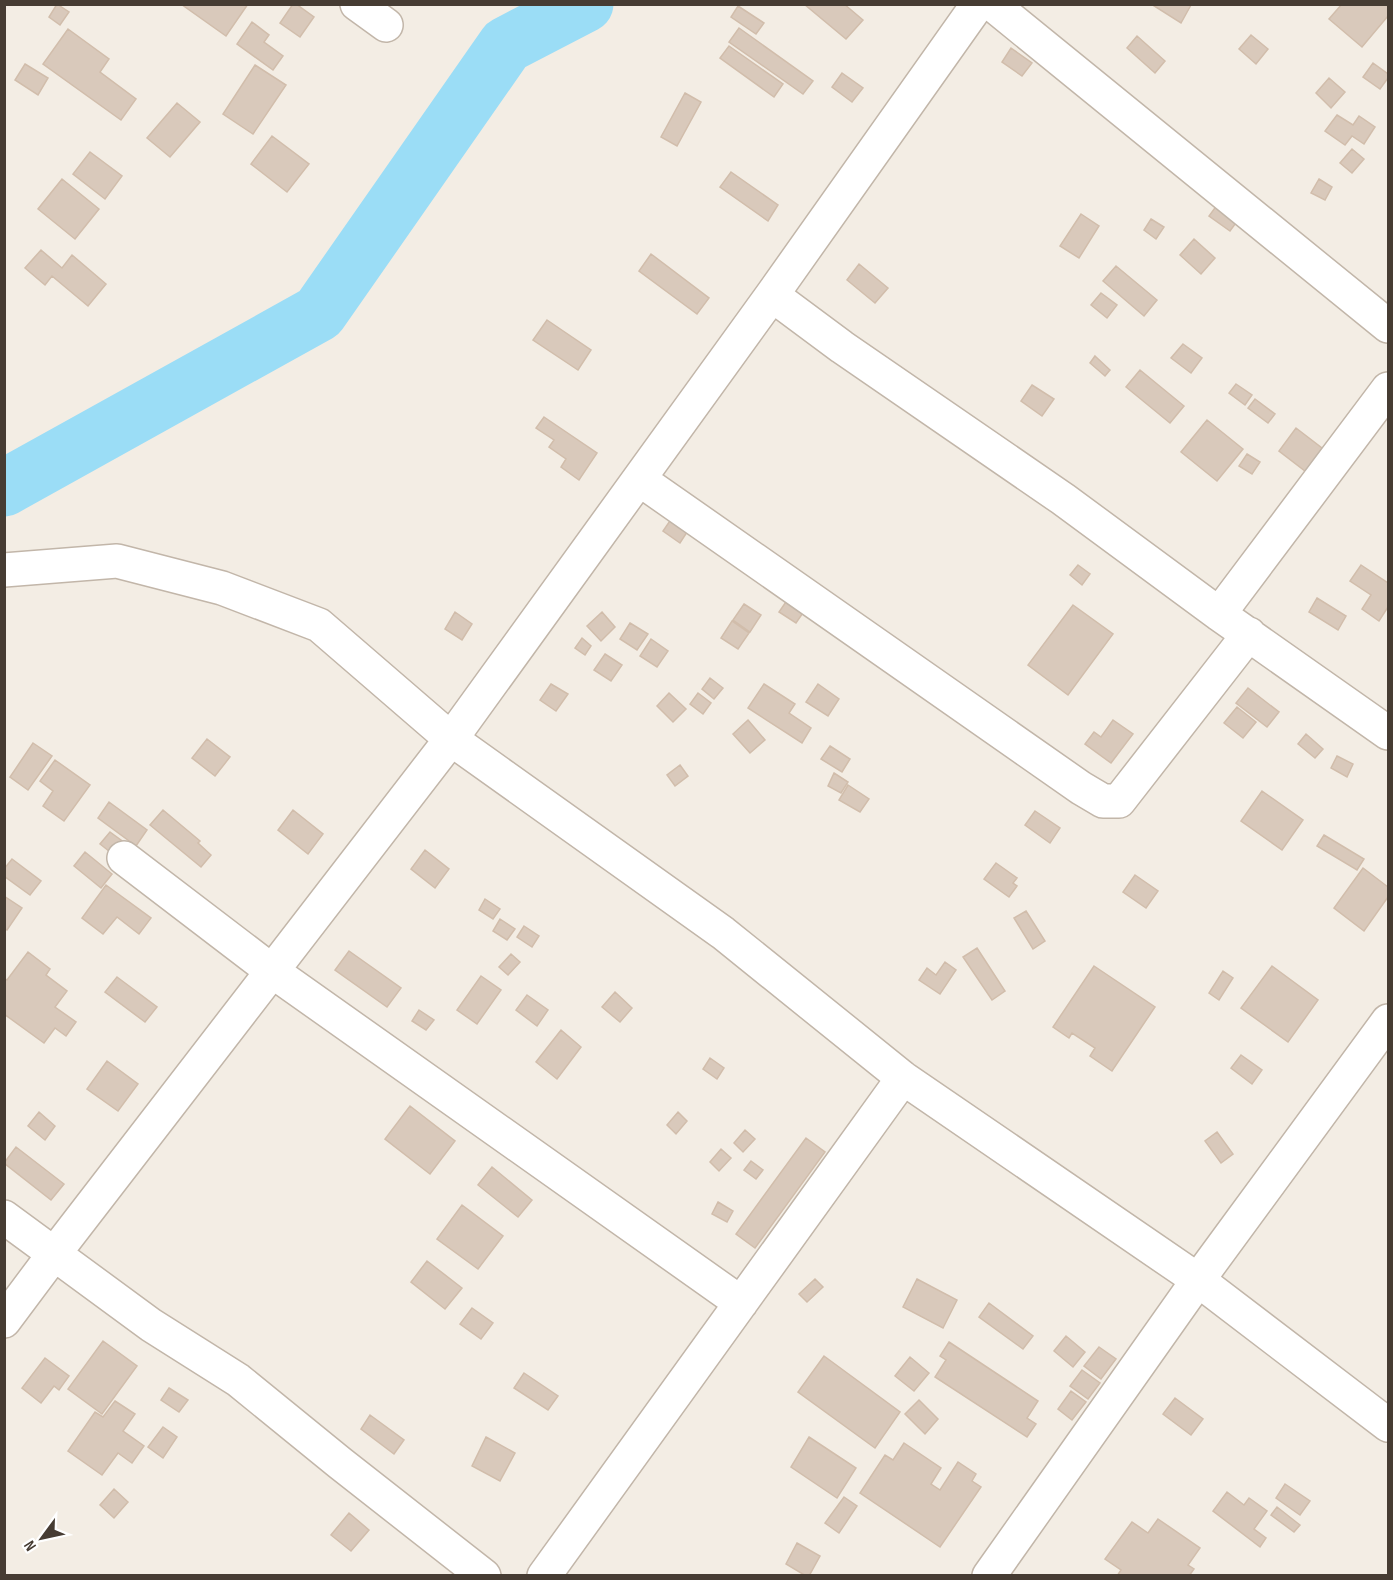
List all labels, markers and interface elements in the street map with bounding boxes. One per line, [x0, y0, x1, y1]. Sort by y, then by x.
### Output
north arrow [12, 1508, 72, 1568]
text: N [20, 1537, 41, 1554]

